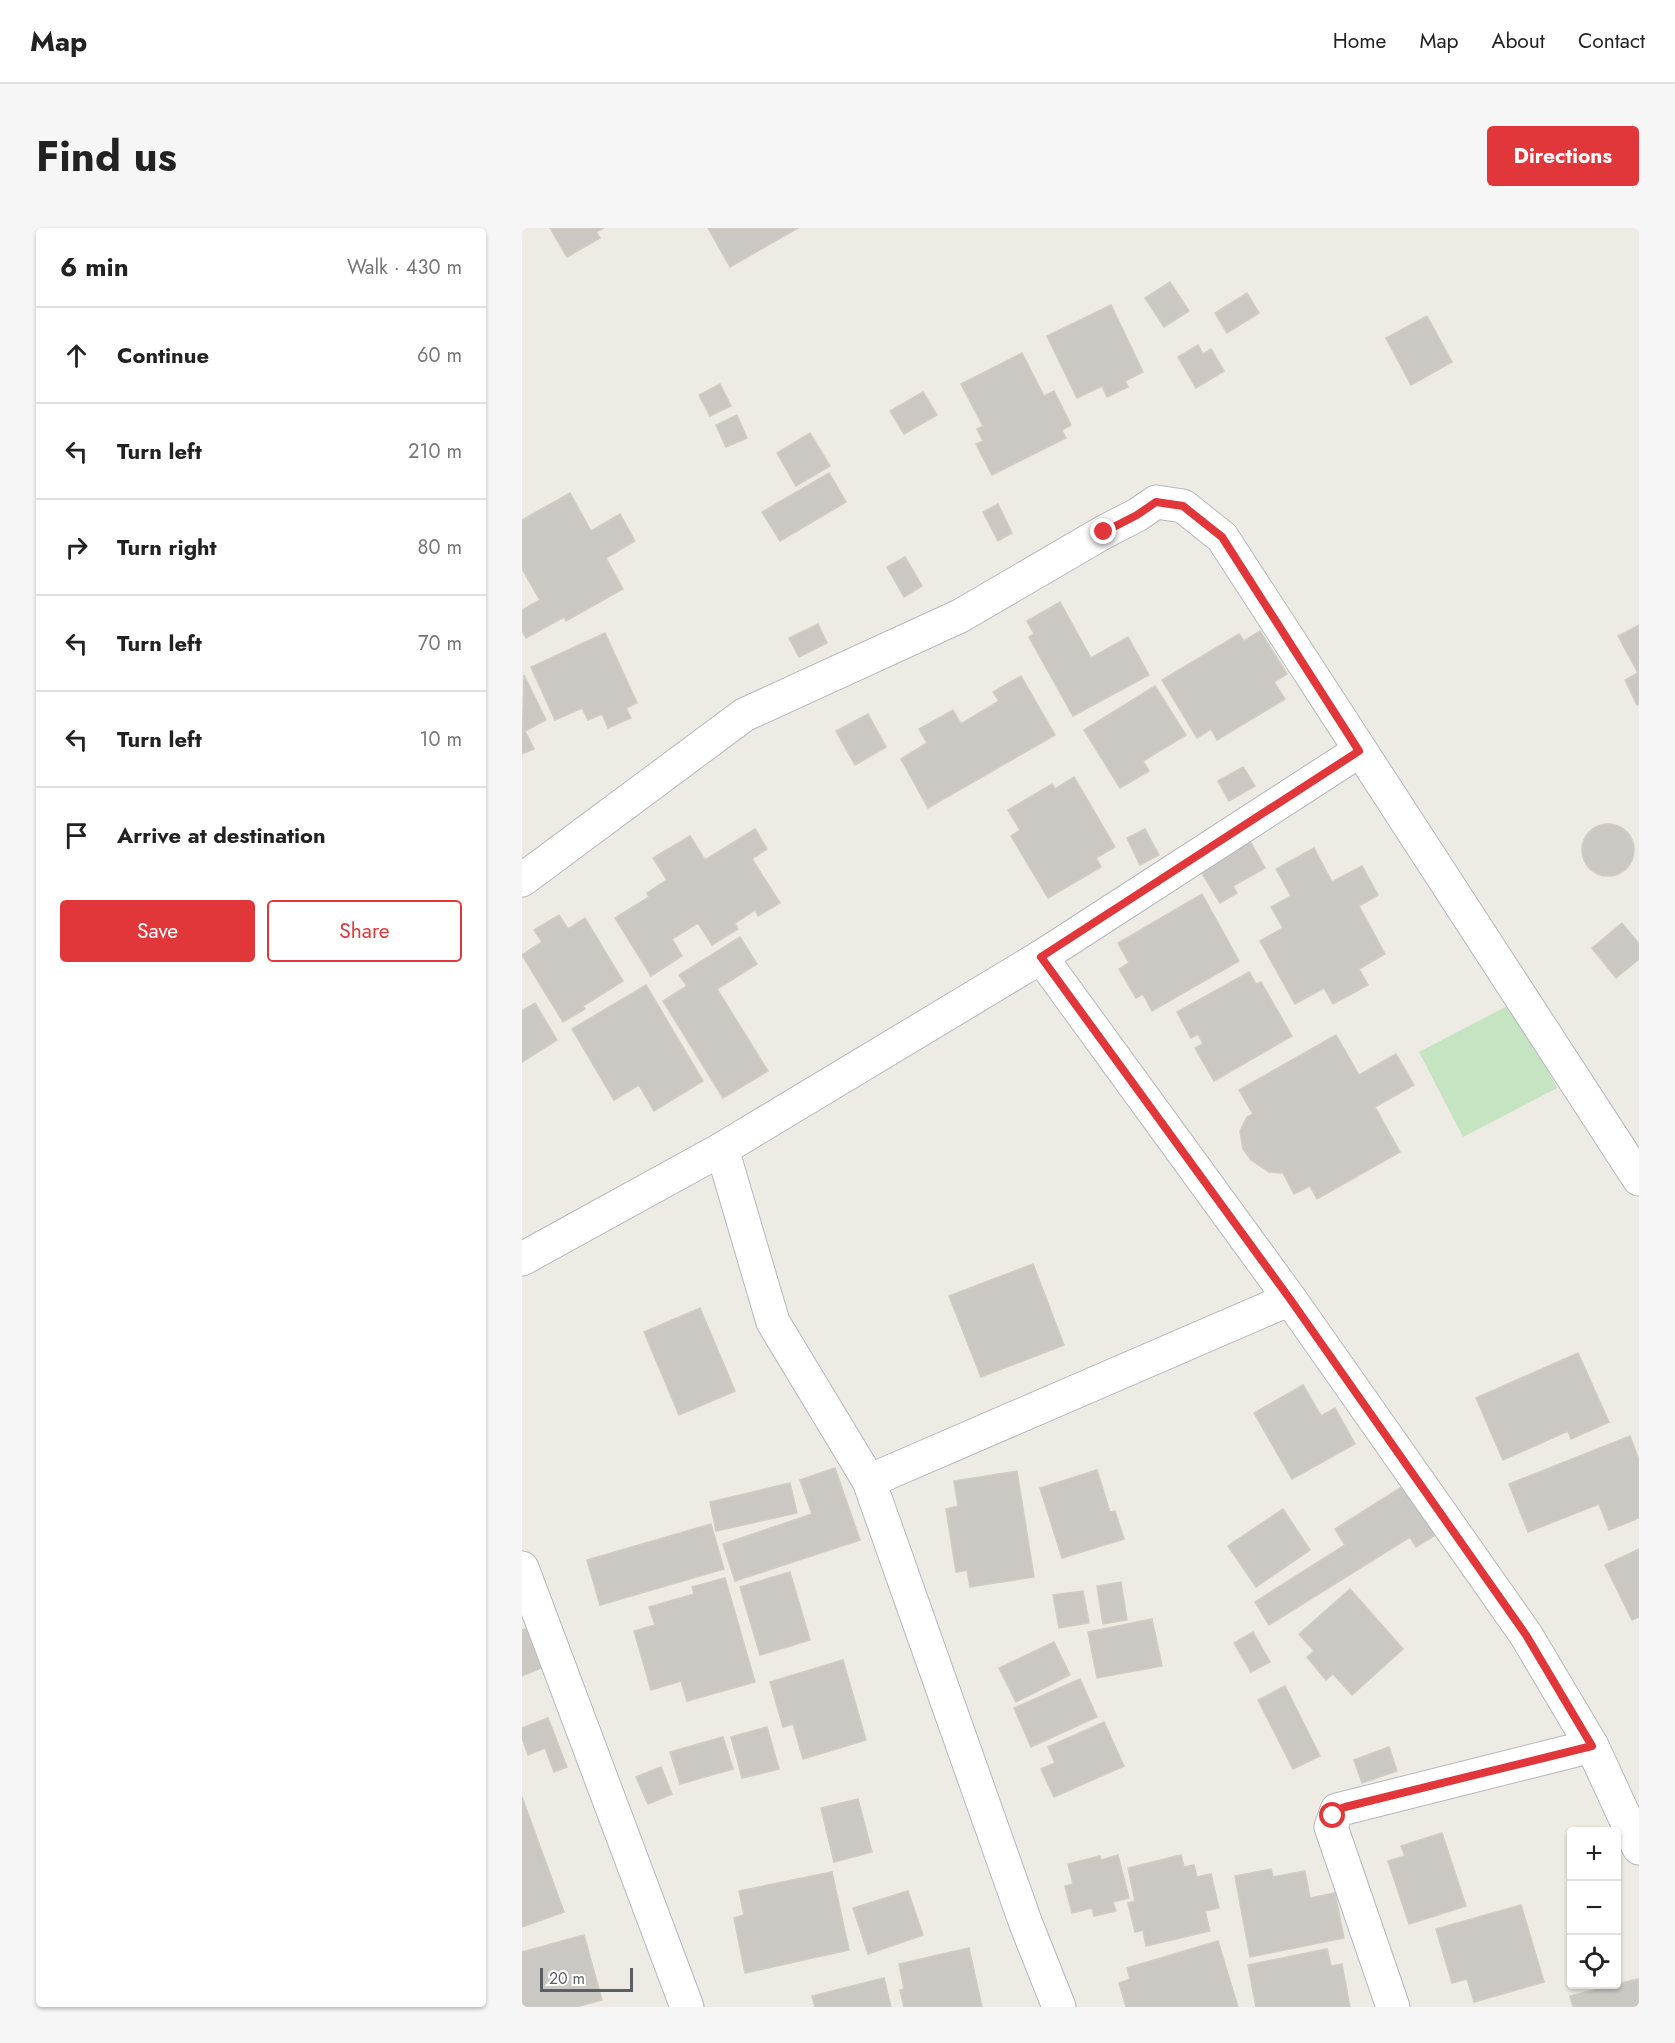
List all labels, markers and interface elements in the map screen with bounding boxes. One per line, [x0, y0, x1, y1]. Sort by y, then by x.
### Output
text: Map [30, 21, 87, 62]
text: Home [1333, 26, 1386, 56]
text: Map [1419, 26, 1459, 56]
text: About [1492, 26, 1545, 56]
text: Contact [1578, 26, 1645, 56]
text: Find us [36, 126, 177, 187]
button: Directions [1487, 126, 1639, 186]
text: 6 min [60, 248, 129, 286]
text: Walk · 430 m [347, 253, 462, 282]
icon: ahead [60, 339, 93, 372]
text: Continue [117, 339, 209, 371]
text: 60 m [417, 341, 462, 370]
icon: left [60, 435, 93, 468]
text: Turn left [117, 435, 202, 467]
text: 210 m [408, 437, 462, 466]
route end [1090, 518, 1116, 544]
icon: right [60, 531, 93, 564]
text: Turn right [117, 531, 217, 563]
text: 80 m [417, 533, 462, 562]
icon: left [60, 627, 93, 660]
text: Turn left [117, 627, 202, 659]
text: 70 m [418, 629, 462, 658]
icon: left [60, 723, 93, 756]
text: Turn left [117, 723, 202, 755]
text: 10 m [419, 725, 462, 754]
icon: arrive [60, 819, 93, 852]
text: Arrive at destination [117, 819, 326, 851]
button: Save [60, 900, 255, 962]
button: Share [267, 900, 462, 962]
route start [1319, 1802, 1345, 1828]
map controls [1567, 1827, 1621, 1989]
button: + [1567, 1827, 1621, 1881]
button: − [1567, 1881, 1621, 1935]
button: locate [1567, 1935, 1621, 1989]
scale bar [540, 1965, 633, 1992]
text: 20 m [549, 1967, 585, 1990]

